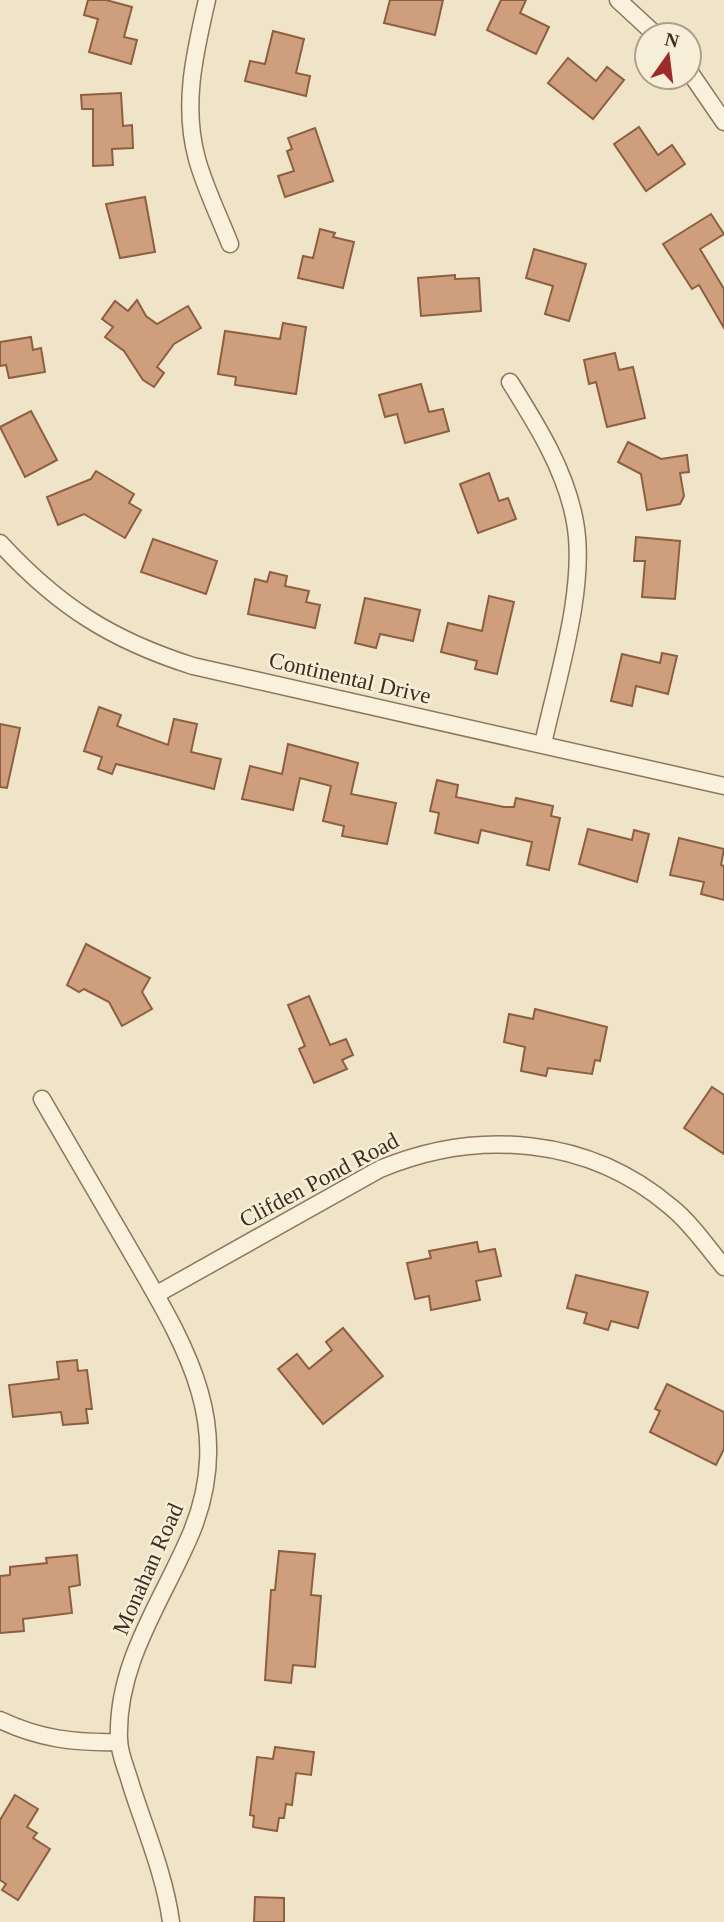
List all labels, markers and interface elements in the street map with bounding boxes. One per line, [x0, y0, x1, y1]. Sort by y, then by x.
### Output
north arrow [633, 21, 703, 91]
text: N [663, 28, 681, 52]
street label: Continental Drive [267, 647, 433, 709]
street label: Clifden Pond Road [235, 1127, 403, 1232]
street label: Monahan Road [108, 1499, 188, 1639]

